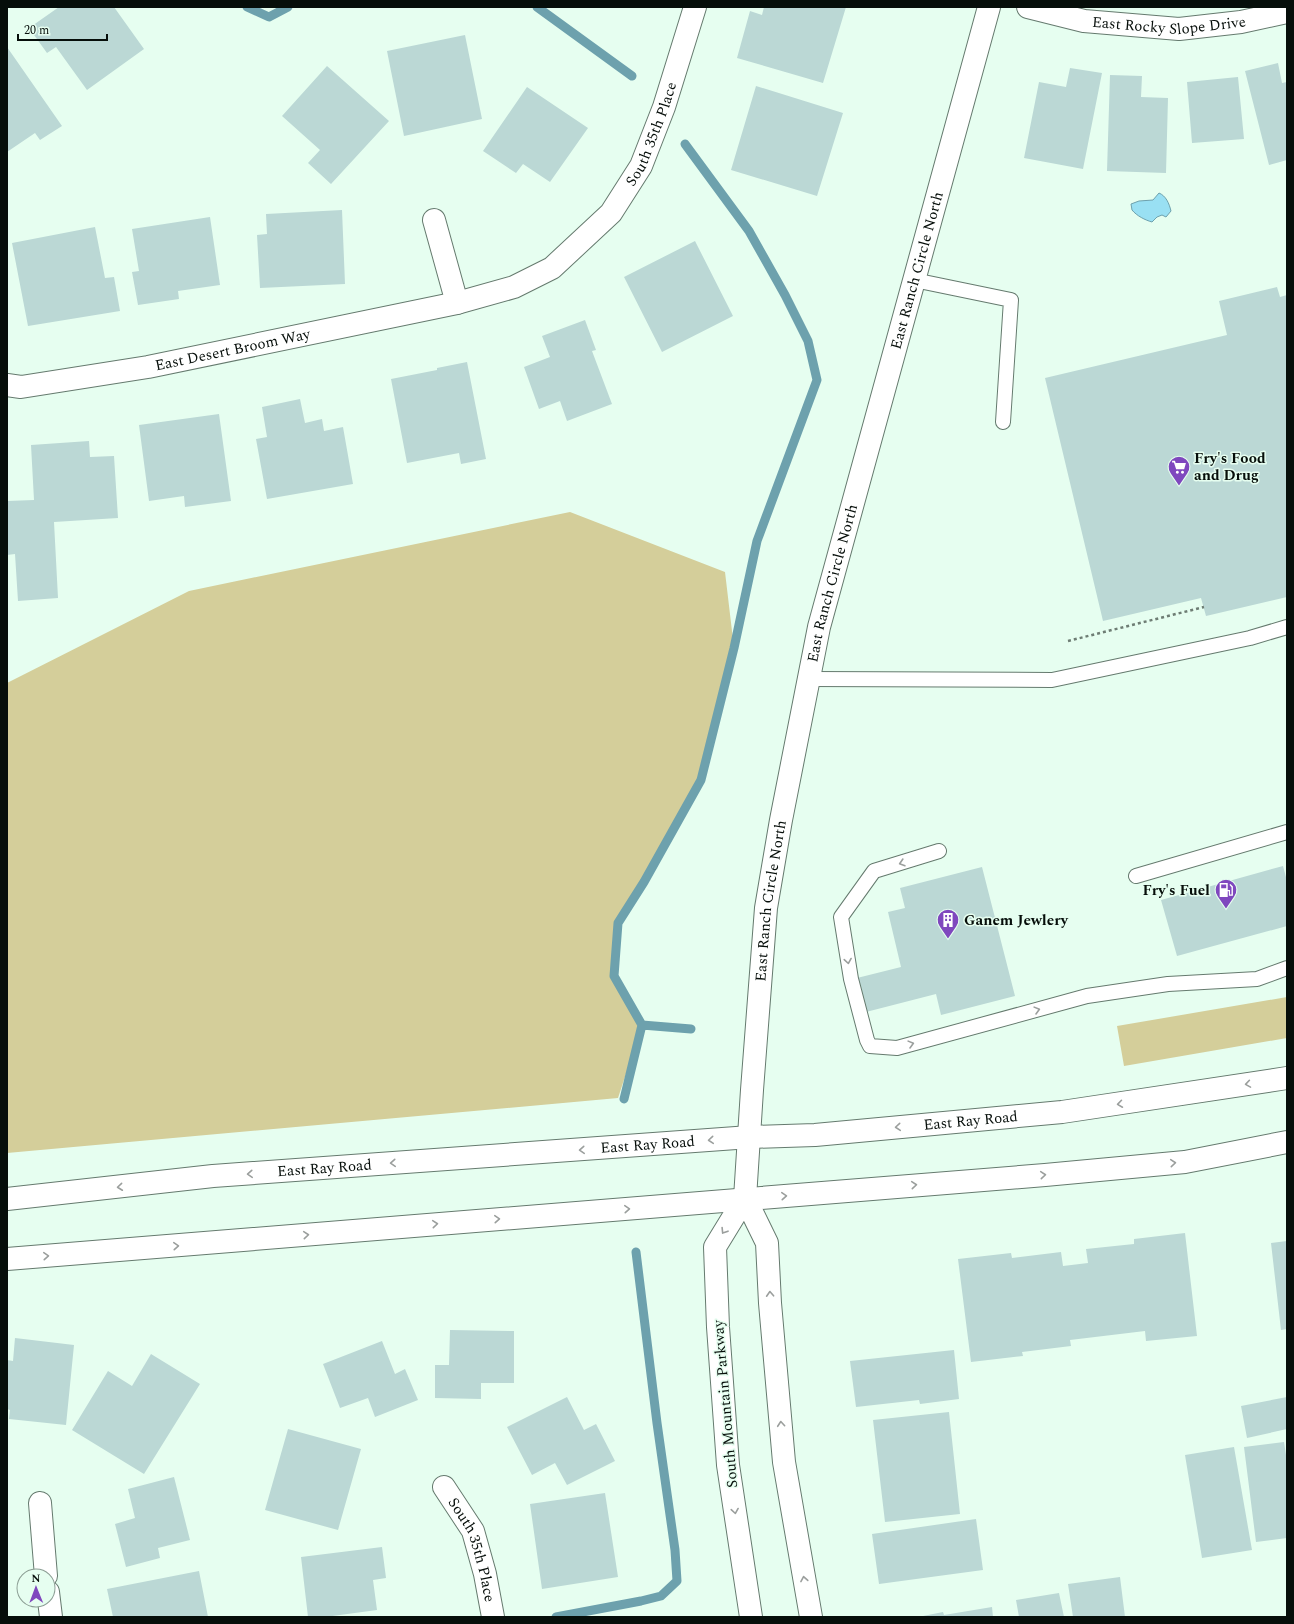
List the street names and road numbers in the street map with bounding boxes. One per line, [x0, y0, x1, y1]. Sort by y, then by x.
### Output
street label: East Rocky Slope Drive [1091, 10, 1248, 41]
street label: South 35th Place [620, 79, 683, 191]
street label: East Ranch Circle North [885, 189, 950, 352]
street label: East Desert Broom Way [153, 323, 313, 377]
street label: East Ranch Circle North [801, 501, 864, 664]
street label: East Ranch Circle North [749, 818, 793, 982]
street label: East Ray Road [922, 1105, 1019, 1137]
street label: East Ray Road [600, 1130, 696, 1160]
street label: East Ray Road [276, 1154, 373, 1183]
street label: South Mountain Parkway [707, 1318, 744, 1489]
street label: South 35th Place [442, 1493, 501, 1604]

